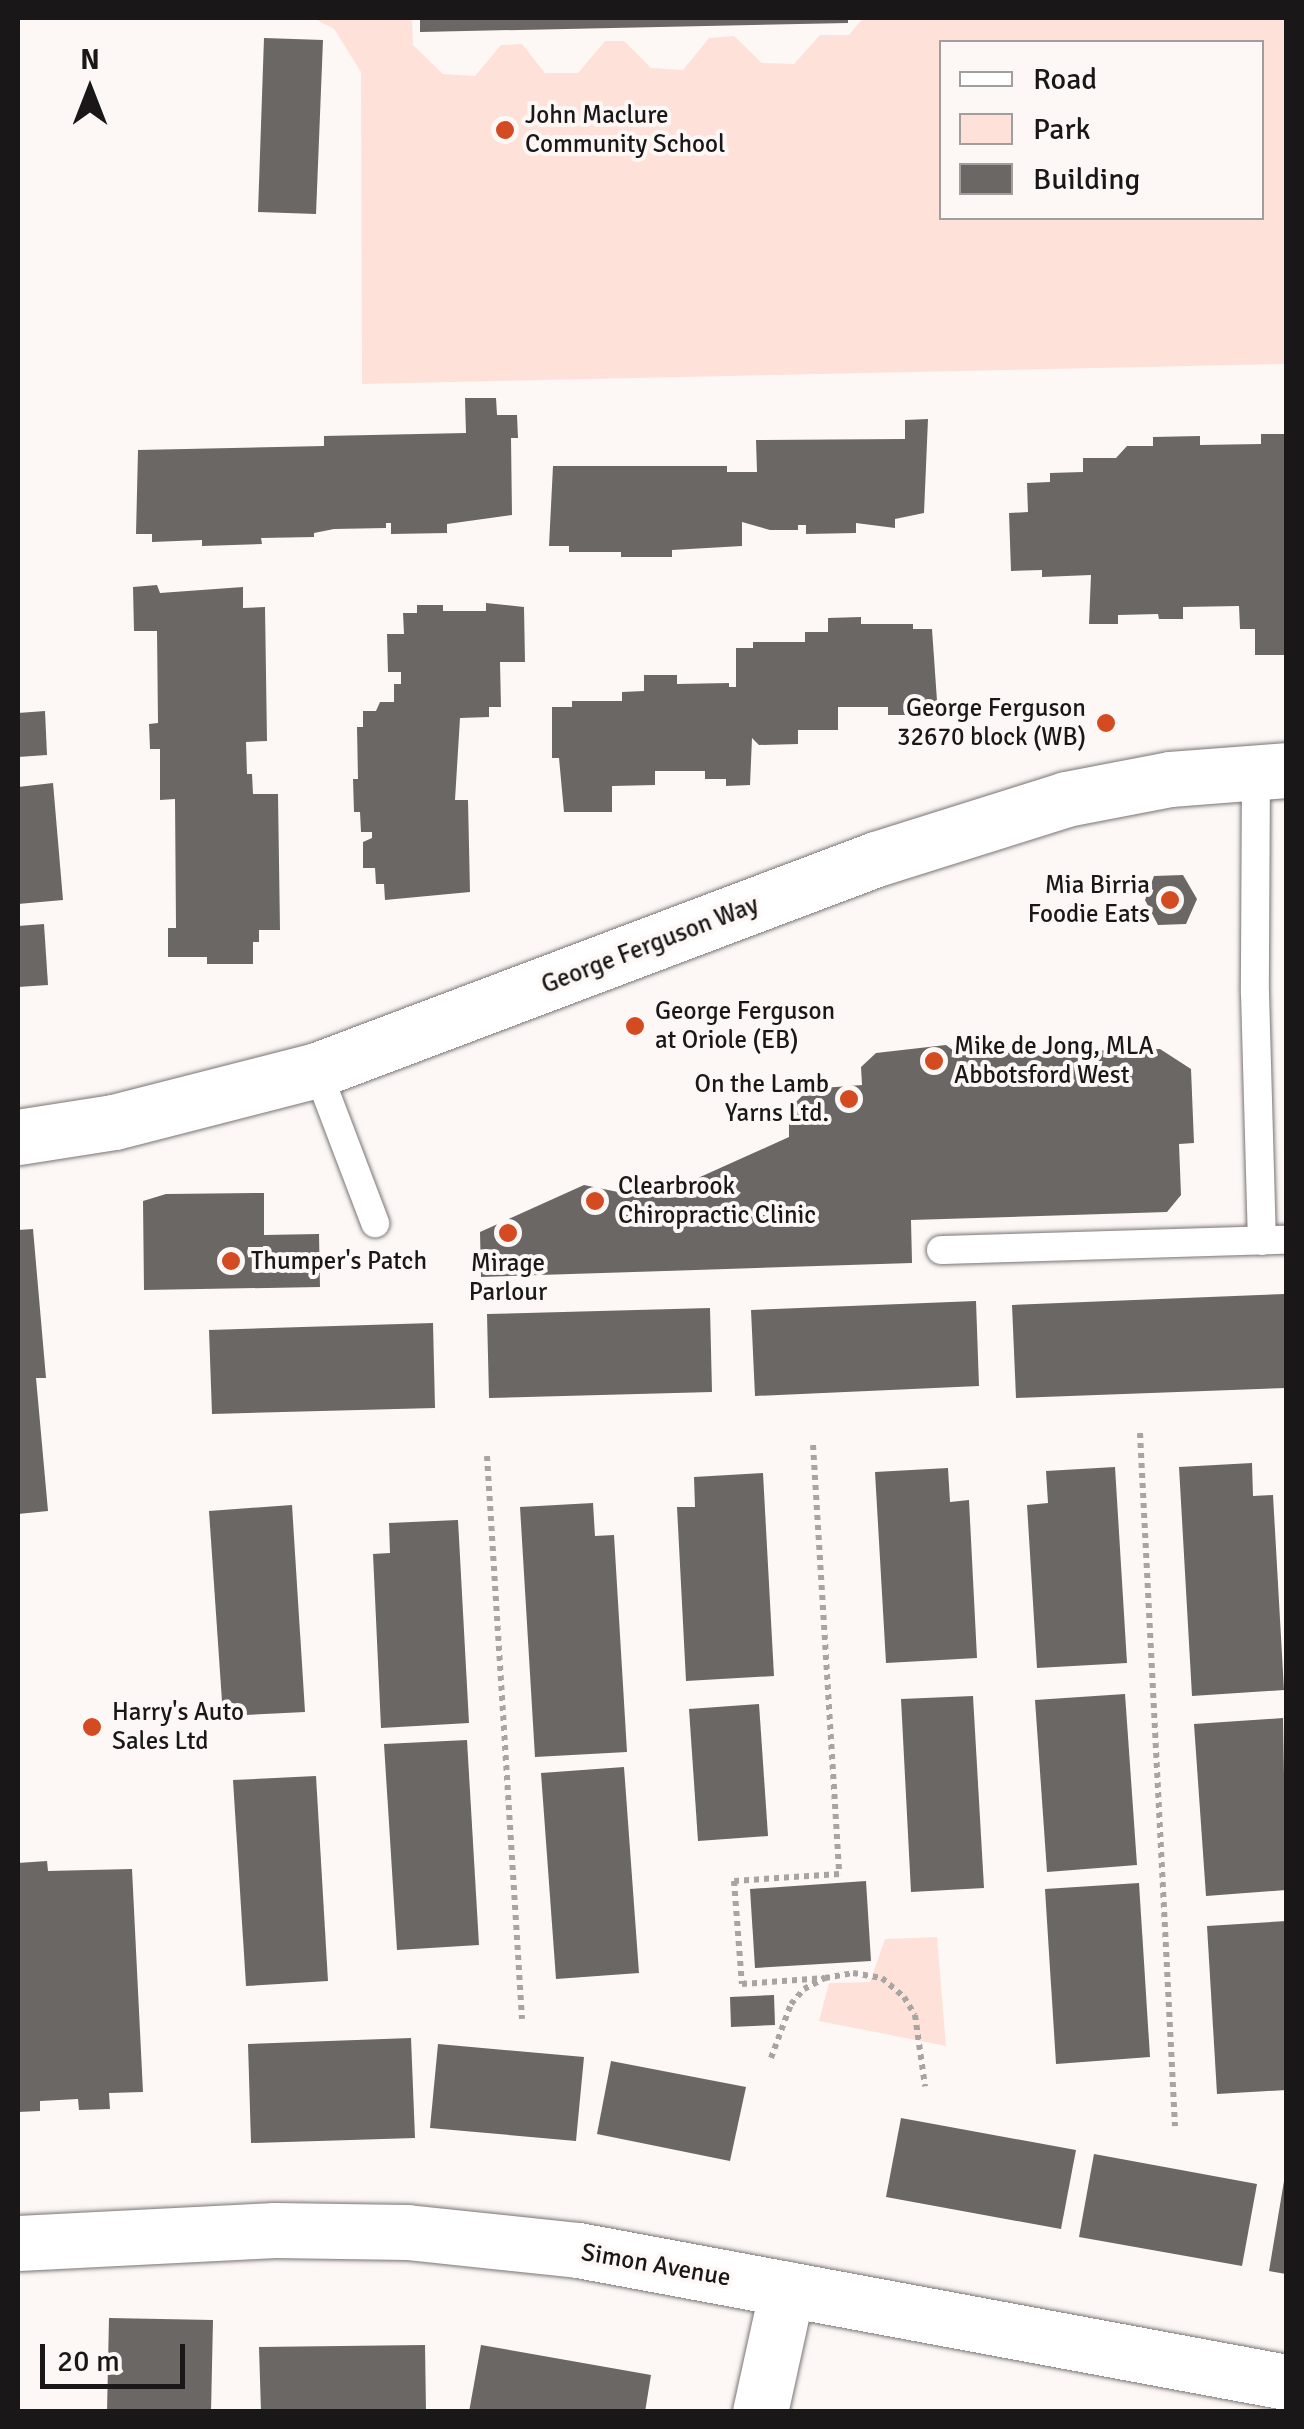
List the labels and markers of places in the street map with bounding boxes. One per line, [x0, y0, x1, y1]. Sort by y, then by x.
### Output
place label: John Maclure Community School [525, 101, 725, 160]
marker: John Maclure Community School [494, 119, 516, 141]
place label: George Ferguson 32670 block (WB) [897, 694, 1086, 753]
marker: George Ferguson 32670 block (WB) [1095, 712, 1117, 734]
place label: Mia Birria Foodie Eats [1028, 871, 1150, 930]
marker: Mia Birria Foodie Eats [1159, 889, 1181, 911]
place label: George Ferguson at Oriole (EB) [655, 997, 835, 1056]
marker: George Ferguson at Oriole (EB) [624, 1015, 646, 1037]
place label: Mike de Jong, MLA Abbotsford West [954, 1032, 1154, 1091]
marker: Mike de Jong, MLA Abbotsford West [923, 1050, 945, 1072]
place label: On the Lamb Yarns Ltd. [694, 1070, 829, 1129]
marker: On the Lamb Yarns Ltd. [838, 1088, 860, 1110]
place label: Clearbrook Chiropractic Clinic [618, 1172, 816, 1231]
marker: Clearbrook Chiropractic Clinic [582, 1188, 608, 1214]
marker: Mirage Parlour [497, 1222, 519, 1244]
place label: Thumper's Patch [251, 1246, 427, 1276]
place label: Mirage Parlour [469, 1249, 547, 1308]
marker: Thumper's Patch [220, 1250, 242, 1272]
place label: Harry's Auto Sales Ltd [112, 1698, 244, 1757]
marker: Harry's Auto Sales Ltd [81, 1716, 103, 1738]

